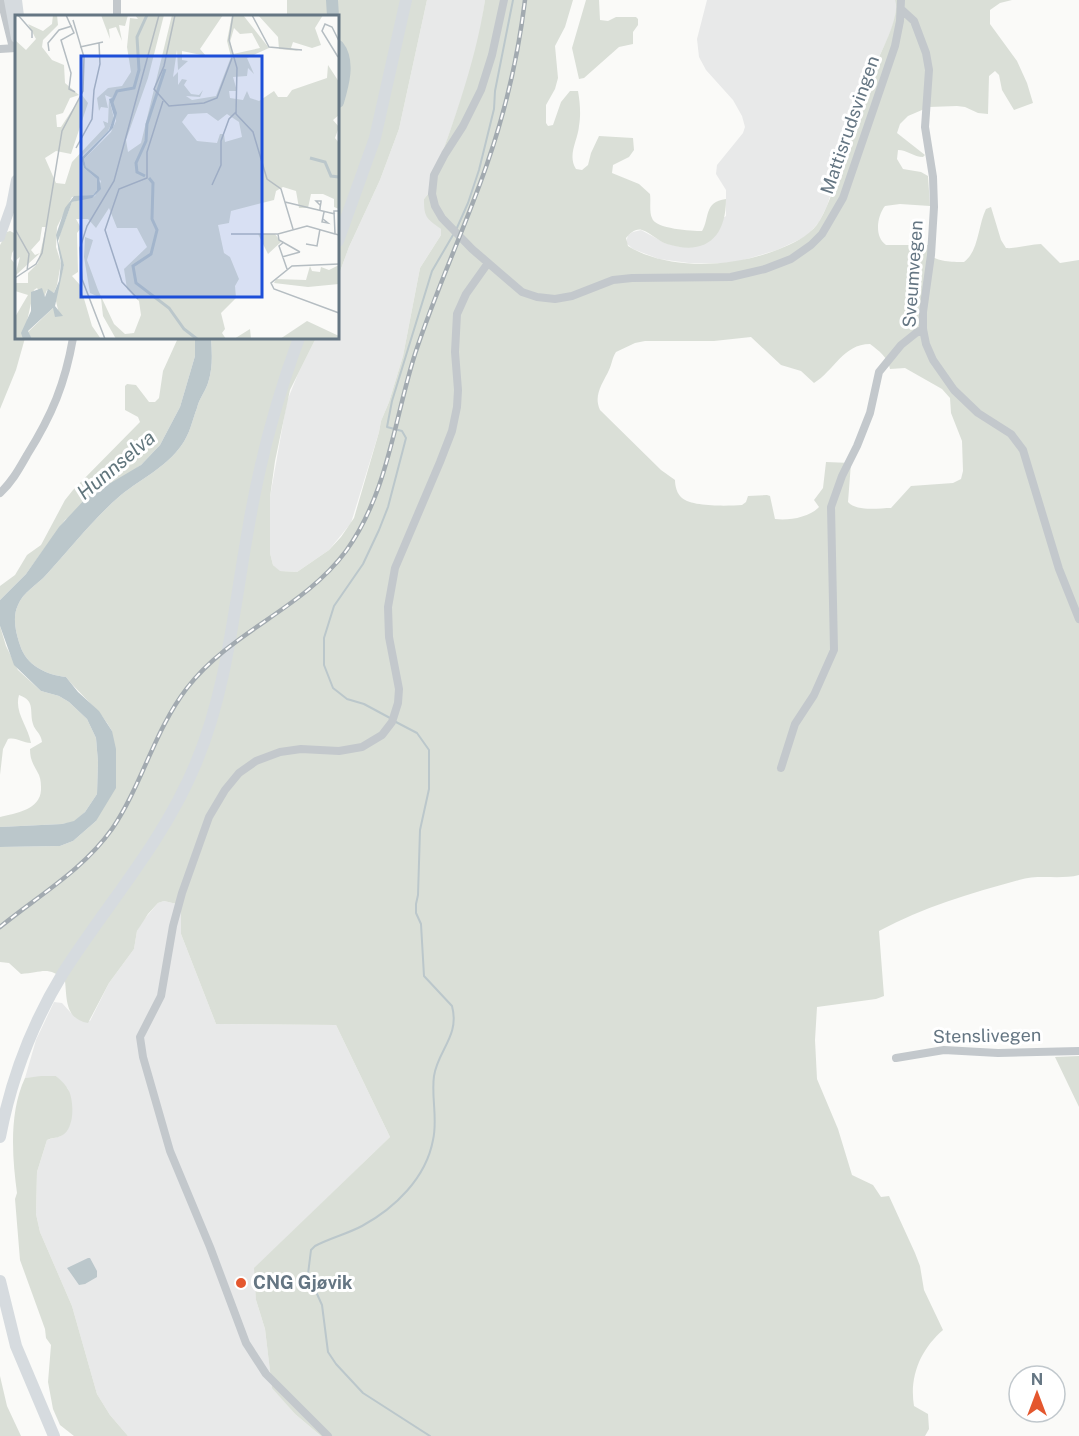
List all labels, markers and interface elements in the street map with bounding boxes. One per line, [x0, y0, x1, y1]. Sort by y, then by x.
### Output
inset map [15, 15, 339, 339]
street label: Mattisrudsvingen [816, 53, 883, 197]
street label: Sveumvegen [898, 220, 927, 328]
water label: Hunnselva [72, 425, 160, 505]
street label: Stenslivegen [933, 1024, 1041, 1047]
place label: CNG Gjøvik [253, 1272, 353, 1293]
marker: CNG Gjøvik [234, 1276, 248, 1290]
north arrow [1007, 1364, 1067, 1424]
text: N [1031, 1370, 1043, 1389]

